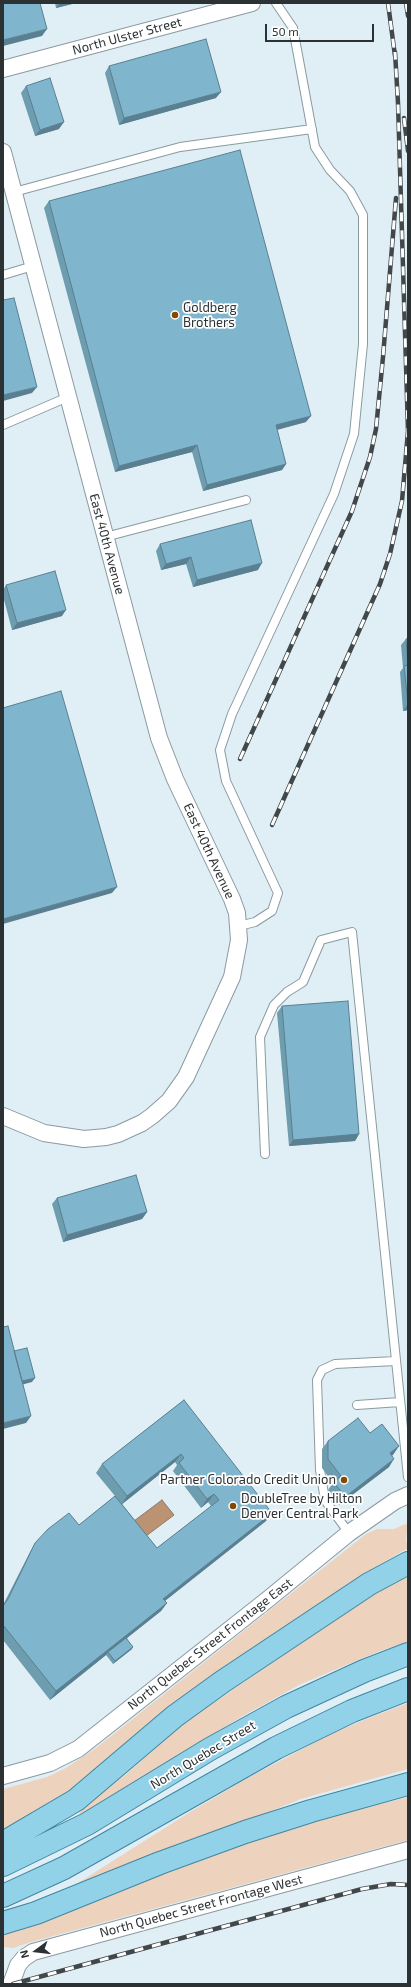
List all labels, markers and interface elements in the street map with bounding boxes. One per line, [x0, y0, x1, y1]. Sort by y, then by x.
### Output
street label: North Ulster Street [71, 14, 183, 58]
scale bar [267, 16, 376, 42]
text: 50 m [272, 24, 299, 38]
place label: Goldberg Brothers [183, 300, 237, 331]
marker: Goldberg Brothers [170, 310, 180, 320]
street label: East 40th Avenue [86, 492, 128, 596]
street label: East 40th Avenue [180, 801, 238, 901]
place label: Partner Colorado Credit Union [160, 1472, 336, 1488]
marker: Partner Colorado Credit Union [339, 1475, 349, 1485]
place label: DoubleTree by Hilton Denver Central Park [241, 1491, 362, 1522]
marker: DoubleTree by Hilton Denver Central Park [228, 1501, 238, 1511]
street label: North Quebec Street Frontage East [124, 1575, 296, 1713]
street label: North Quebec Street [148, 1717, 258, 1793]
street label: North Quebec Street Frontage West [98, 1871, 304, 1941]
north arrow [16, 1931, 56, 1971]
text: N [17, 1949, 31, 1960]

